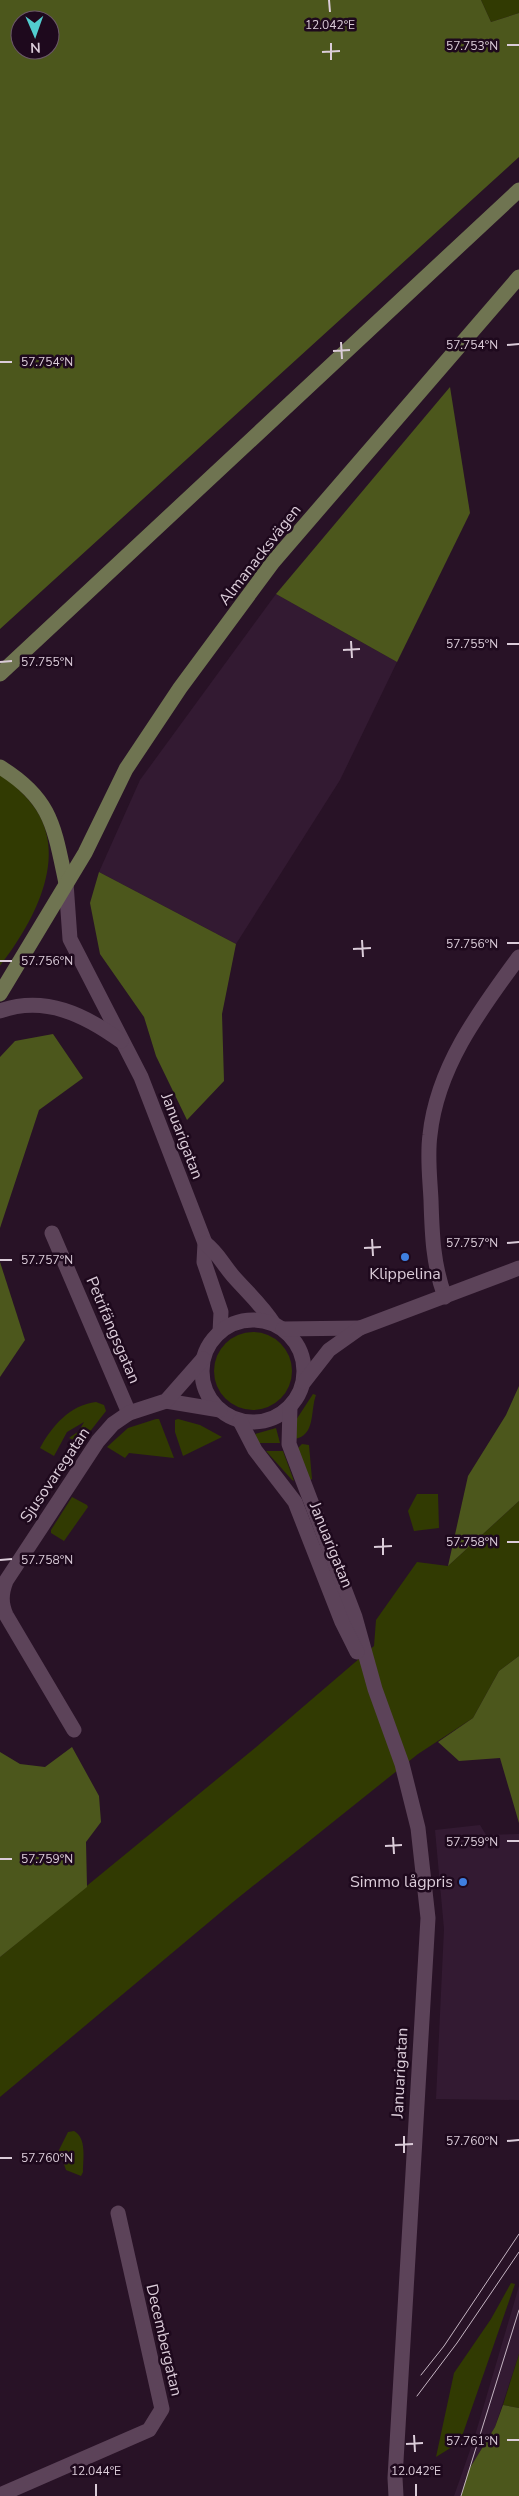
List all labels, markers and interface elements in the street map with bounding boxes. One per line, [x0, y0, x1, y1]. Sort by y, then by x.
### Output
north arrow [10, 10, 60, 60]
text: 12.042°E [305, 17, 355, 33]
text: N [30, 38, 41, 57]
text: 57.753°N [446, 38, 498, 54]
text: 57.754°N [446, 337, 498, 353]
text: 57.754°N [21, 354, 73, 370]
street label: Almanacksvägen [214, 500, 306, 610]
text: 57.755°N [446, 636, 498, 652]
text: 57.755°N [21, 654, 73, 670]
text: 57.756°N [446, 936, 498, 952]
text: 57.756°N [21, 953, 73, 969]
street label: Januarigatan [155, 1089, 209, 1182]
text: 57.757°N [446, 1235, 498, 1251]
marker: Klippelina [399, 1251, 411, 1263]
text: 57.757°N [21, 1252, 73, 1268]
place label: Klippelina [369, 1263, 441, 1285]
street label: Petrifängsgatan [81, 1273, 145, 1387]
street label: Sjusovaregatan [15, 1423, 95, 1527]
street label: Januarigatan [303, 1498, 358, 1591]
text: 57.758°N [446, 1534, 498, 1550]
text: 57.758°N [21, 1552, 73, 1568]
text: 57.759°N [446, 1834, 498, 1850]
text: 57.759°N [21, 1851, 73, 1867]
place label: Simmo lågpris [350, 1871, 453, 1893]
marker: Simmo lågpris [457, 1876, 469, 1888]
street label: Januarigatan [387, 2027, 413, 2120]
text: 57.760°N [446, 2133, 498, 2149]
text: 57.760°N [21, 2150, 73, 2166]
street label: Decembergatan [140, 2282, 188, 2398]
text: 57.761°N [446, 2433, 498, 2449]
text: 12.044°E [71, 2463, 121, 2479]
text: 12.042°E [391, 2463, 441, 2479]

